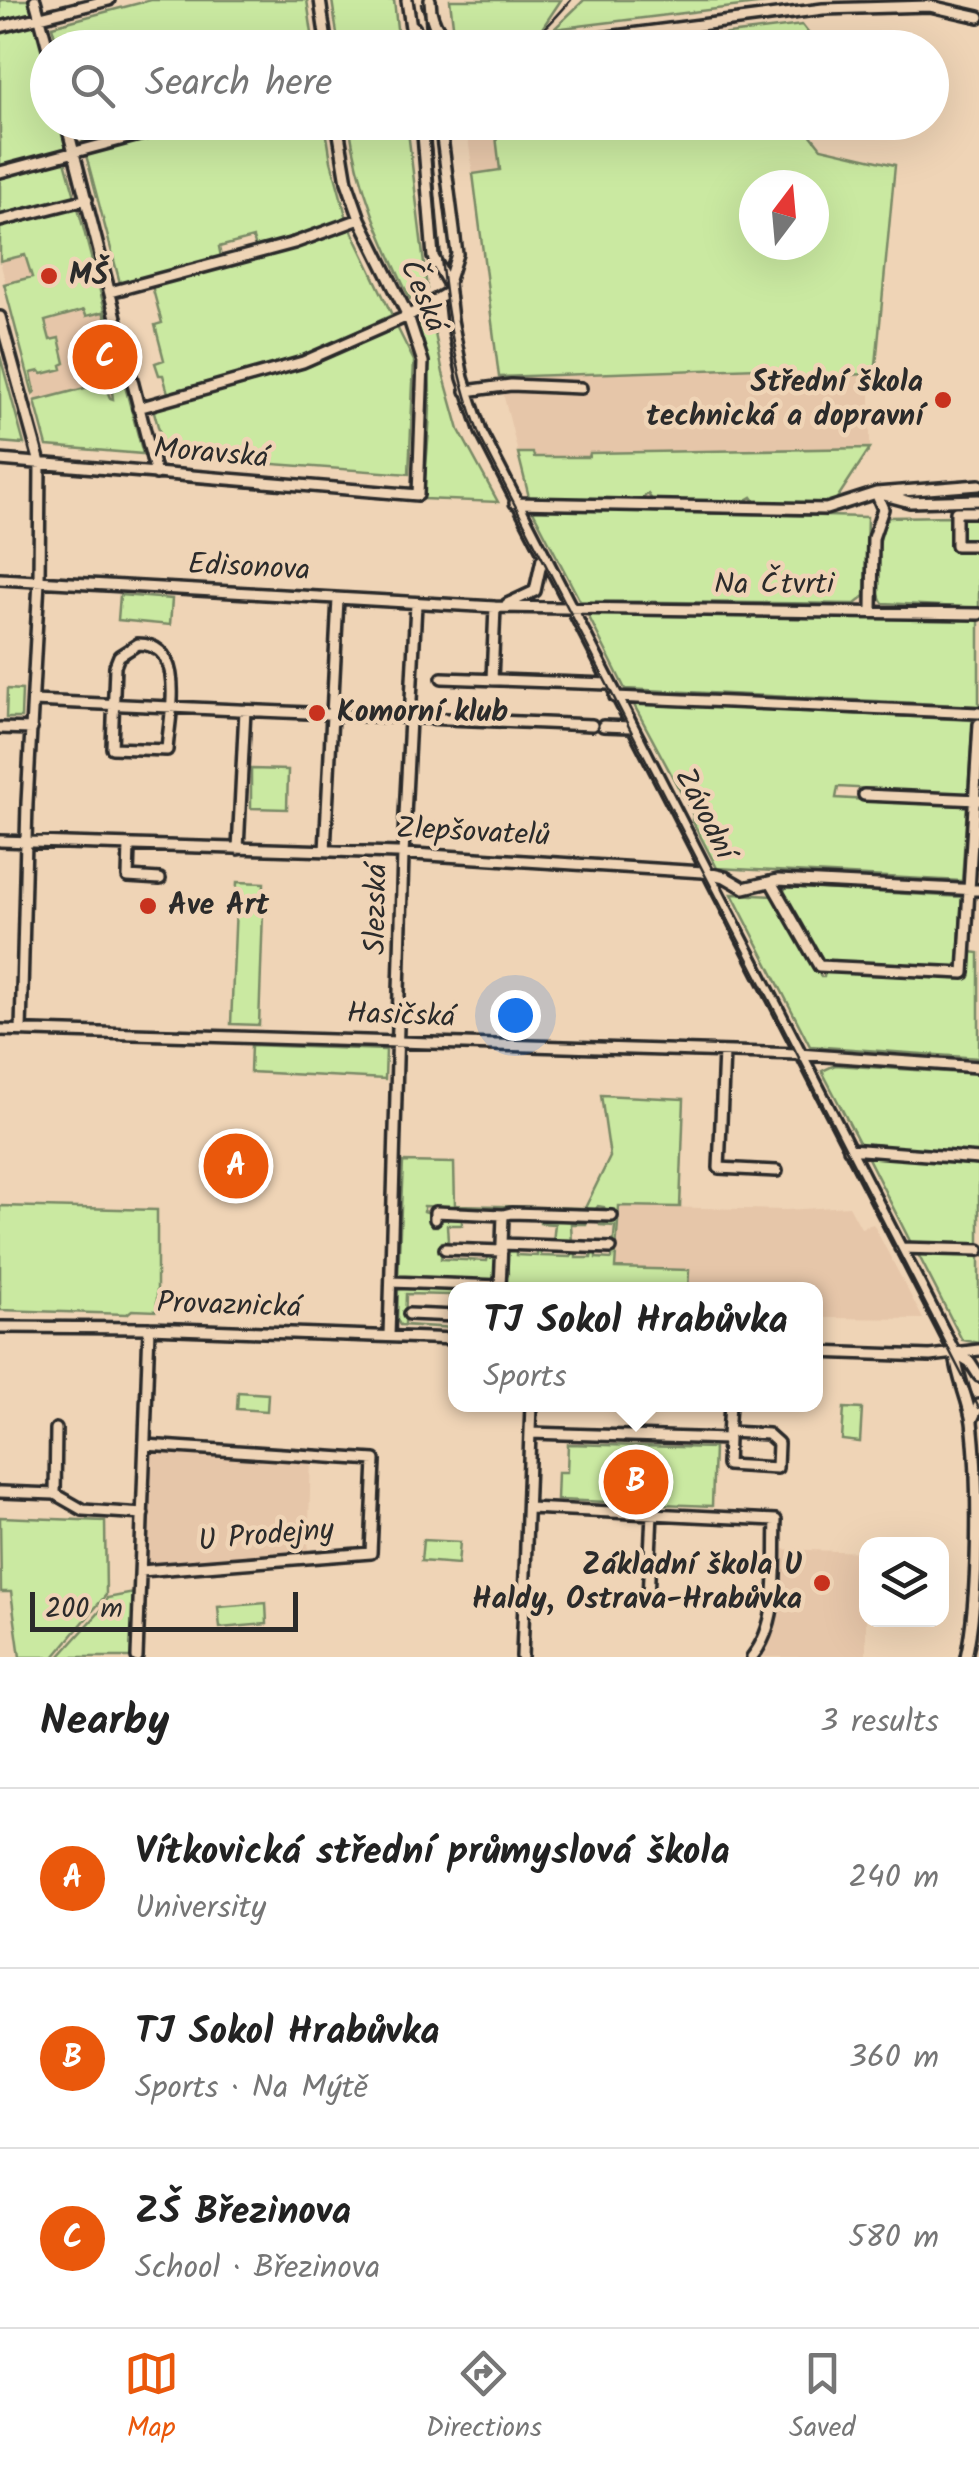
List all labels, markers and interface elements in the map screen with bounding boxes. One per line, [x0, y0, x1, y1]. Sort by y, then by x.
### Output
search box [30, 30, 949, 140]
text: Search here [145, 55, 332, 115]
icon: search [65, 58, 120, 113]
north arrow [739, 170, 829, 260]
place label: MŠ [69, 252, 110, 300]
street label: Česká [385, 252, 460, 343]
marker: MŠ [38, 265, 60, 287]
pin: C [72, 320, 138, 394]
place label: Střední škola technická a dopravní [646, 359, 928, 441]
marker: Střední škola technická a dopravní [932, 389, 954, 411]
street label: Moravská [152, 425, 273, 483]
street label: Edisonova [187, 541, 311, 595]
street label: Na Čtvrti [714, 561, 836, 609]
place label: Komorní klub [337, 689, 508, 737]
marker: Komorní klub [306, 702, 328, 724]
street label: Závodní [661, 760, 750, 872]
street label: Zlepšovatelů [395, 805, 551, 861]
street label: Slezská [352, 860, 402, 955]
place label: Ave Art [168, 882, 270, 930]
marker: Ave Art [137, 895, 159, 917]
street label: Hasičská [346, 990, 459, 1042]
your location [490, 990, 541, 1041]
pin: A [204, 1128, 268, 1204]
street label: Provaznická [156, 1279, 305, 1333]
popup [448, 1282, 823, 1412]
text: TJ Sokol Hrabůvka [483, 1292, 788, 1352]
text: Sports [483, 1352, 567, 1403]
pin: B [604, 1444, 668, 1520]
street label: U Prodejny [196, 1506, 337, 1566]
map controls [859, 1537, 949, 1627]
button: layers [859, 1537, 949, 1627]
place label: Základní škola U Haldy, Ostrava-Hrabůvka [472, 1542, 802, 1624]
marker: Základní škola U Haldy, Ostrava-Hrabůvka [811, 1572, 833, 1594]
scale bar [30, 1587, 298, 1632]
text: 200 m [45, 1587, 123, 1632]
text: Nearby [40, 1689, 169, 1756]
text: 3 results [820, 1697, 939, 1748]
text: Vítkovická střední průmyslová škola [135, 1823, 730, 1883]
text: A [62, 1853, 83, 1904]
text: 240 m [848, 1853, 939, 1904]
text: University [135, 1883, 266, 1934]
text: TJ Sokol Hrabůvka [135, 2003, 440, 2063]
text: B [63, 2033, 82, 2084]
text: 360 m [849, 2033, 939, 2084]
text: Sports · Na Mýtě [135, 2063, 368, 2114]
text: ZŠ Březinova [135, 2183, 351, 2243]
text: C [63, 2213, 82, 2264]
text: 580 m [848, 2213, 939, 2264]
text: School · Březinova [135, 2243, 380, 2294]
tab: Map [124, 2346, 179, 2451]
tab: Directions [426, 2346, 542, 2451]
tab: Saved [789, 2346, 855, 2451]

